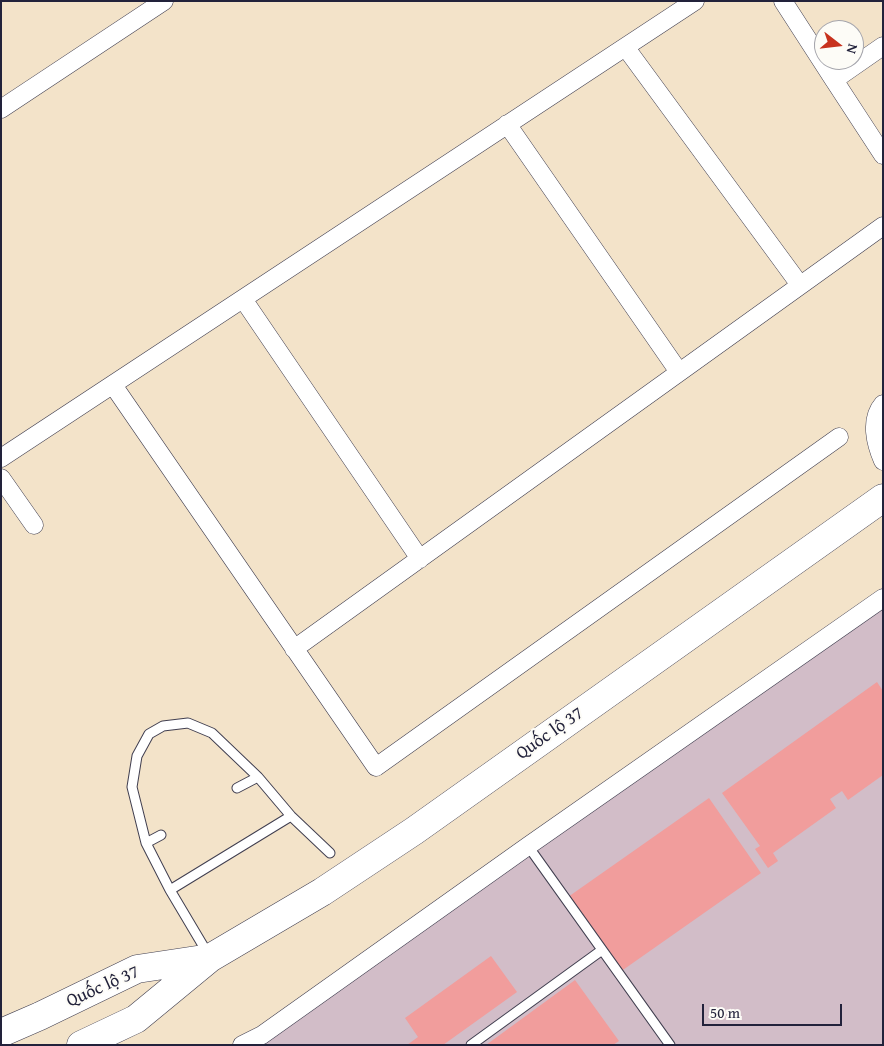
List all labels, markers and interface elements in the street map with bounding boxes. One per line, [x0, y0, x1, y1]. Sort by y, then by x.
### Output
north arrow [814, 20, 864, 70]
text: N [842, 42, 863, 56]
street label: Quốc lộ 37 [512, 703, 588, 765]
street label: Quốc lộ 37 [63, 961, 143, 1013]
scale bar [704, 994, 844, 1026]
text: 50 m [710, 1002, 740, 1023]

